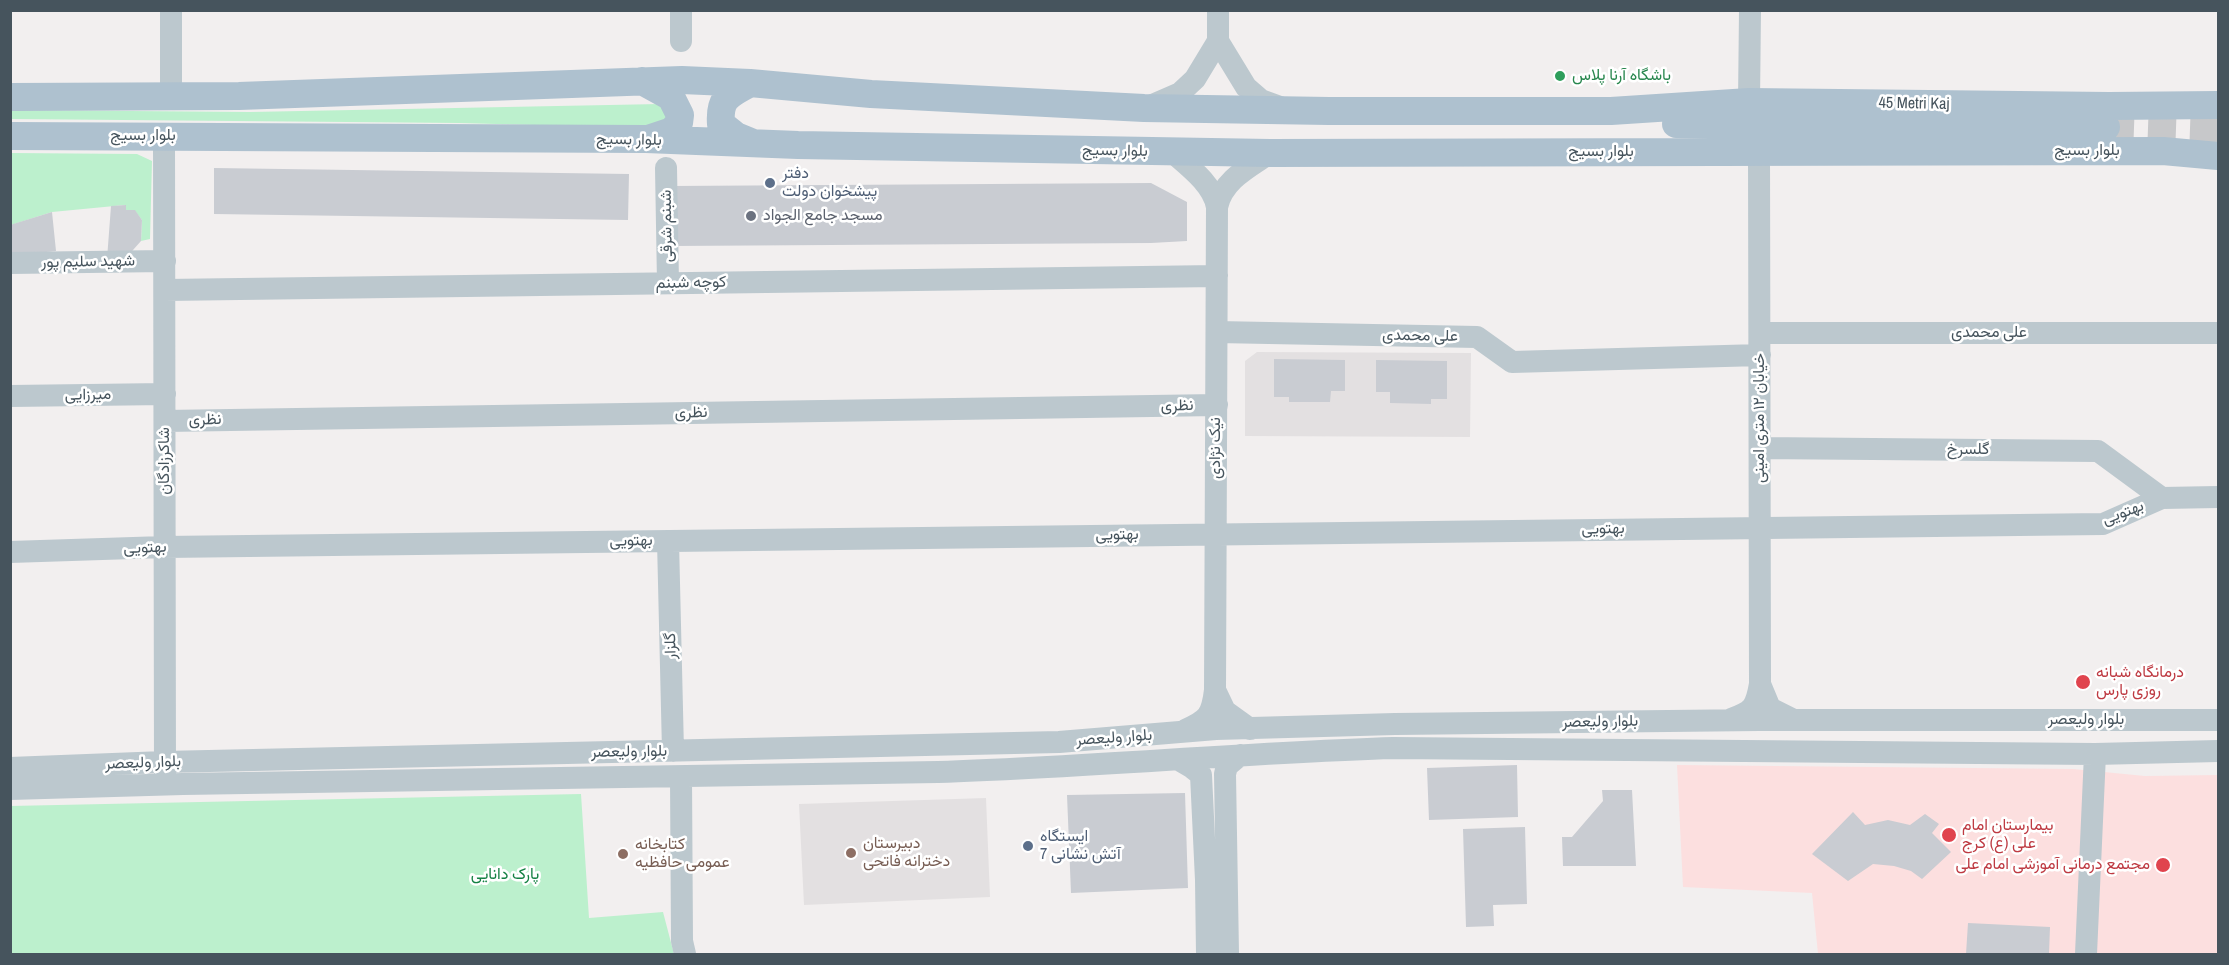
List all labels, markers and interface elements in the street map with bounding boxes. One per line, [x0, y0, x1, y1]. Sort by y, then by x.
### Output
place label: باشگاه آرنا پلاس [1572, 66, 1671, 86]
marker: باشگاه آرنا پلاس [1553, 69, 1567, 83]
street label: 45 Metri Kaj [1878, 94, 1950, 114]
street label: بلوار بسیج [110, 126, 176, 146]
street label: بلوار بسیج [596, 130, 662, 150]
street label: بلوار بسیج [1082, 141, 1148, 161]
street label: بلوار بسیج [2054, 141, 2120, 161]
street label: بلوار بسیج [1568, 142, 1634, 162]
place label: دفتر پیشخوان دولت [782, 164, 877, 202]
marker: دفتر پیشخوان دولت [763, 176, 777, 190]
street label: شبنم شرقی [657, 189, 677, 263]
place label: مسجد جامع الجواد [763, 206, 883, 226]
marker: مسجد جامع الجواد [744, 209, 758, 223]
street label: شهید سلیم پور [41, 252, 135, 272]
street label: کوچه شبنم [656, 273, 726, 293]
street label: علی محمدی [1951, 323, 2027, 343]
street label: علی محمدی [1382, 326, 1458, 346]
street label: خیابان ۱۲ متری امینی [1750, 353, 1770, 483]
street label: میرزایی [65, 385, 111, 405]
street label: نظری [1160, 396, 1194, 416]
street label: نظری [674, 403, 708, 423]
street label: نظری [188, 410, 222, 430]
street label: نیک نژادی [1206, 417, 1226, 479]
street label: شاکرزادگان [155, 427, 175, 495]
street label: گلسرخ [1947, 440, 1989, 460]
street label: بهتویی [2099, 496, 2147, 530]
street label: بهتویی [1581, 519, 1625, 539]
street label: بهتویی [1095, 525, 1139, 545]
street label: بهتویی [609, 531, 653, 551]
street label: بهتویی [123, 538, 167, 558]
street label: گلزار [661, 633, 681, 659]
place label: درمانگاه شبانه روزی پارس [2096, 663, 2184, 701]
marker: درمانگاه شبانه روزی پارس [2074, 673, 2092, 691]
street label: بلوار ولیعصر [2048, 710, 2124, 730]
street label: بلوار ولیعصر [1562, 712, 1638, 732]
street label: بلوار ولیعصر [1075, 726, 1153, 750]
street label: بلوار ولیعصر [591, 742, 667, 762]
street label: بلوار ولیعصر [105, 752, 181, 774]
place label: بیمارستان امام علی (ع) کرج [1962, 816, 2053, 854]
marker: بیمارستان امام علی (ع) کرج [1940, 826, 1958, 844]
place label: ایستگاه آتش نشانی 7 [1040, 827, 1121, 865]
place label: دبیرستان دخترانه فاتحی [863, 834, 950, 872]
place label: کتابخانه عمومی حافظیه [635, 835, 730, 873]
marker: ایستگاه آتش نشانی 7 [1021, 839, 1035, 853]
marker: دبیرستان دخترانه فاتحی [844, 846, 858, 860]
marker: کتابخانه عمومی حافظیه [616, 847, 630, 861]
place label: مجتمع درمانی آموزشی امام علی [1956, 855, 2150, 875]
marker: مجتمع درمانی آموزشی امام علی [2154, 856, 2172, 874]
park label: پارک دانایی [471, 865, 539, 885]

